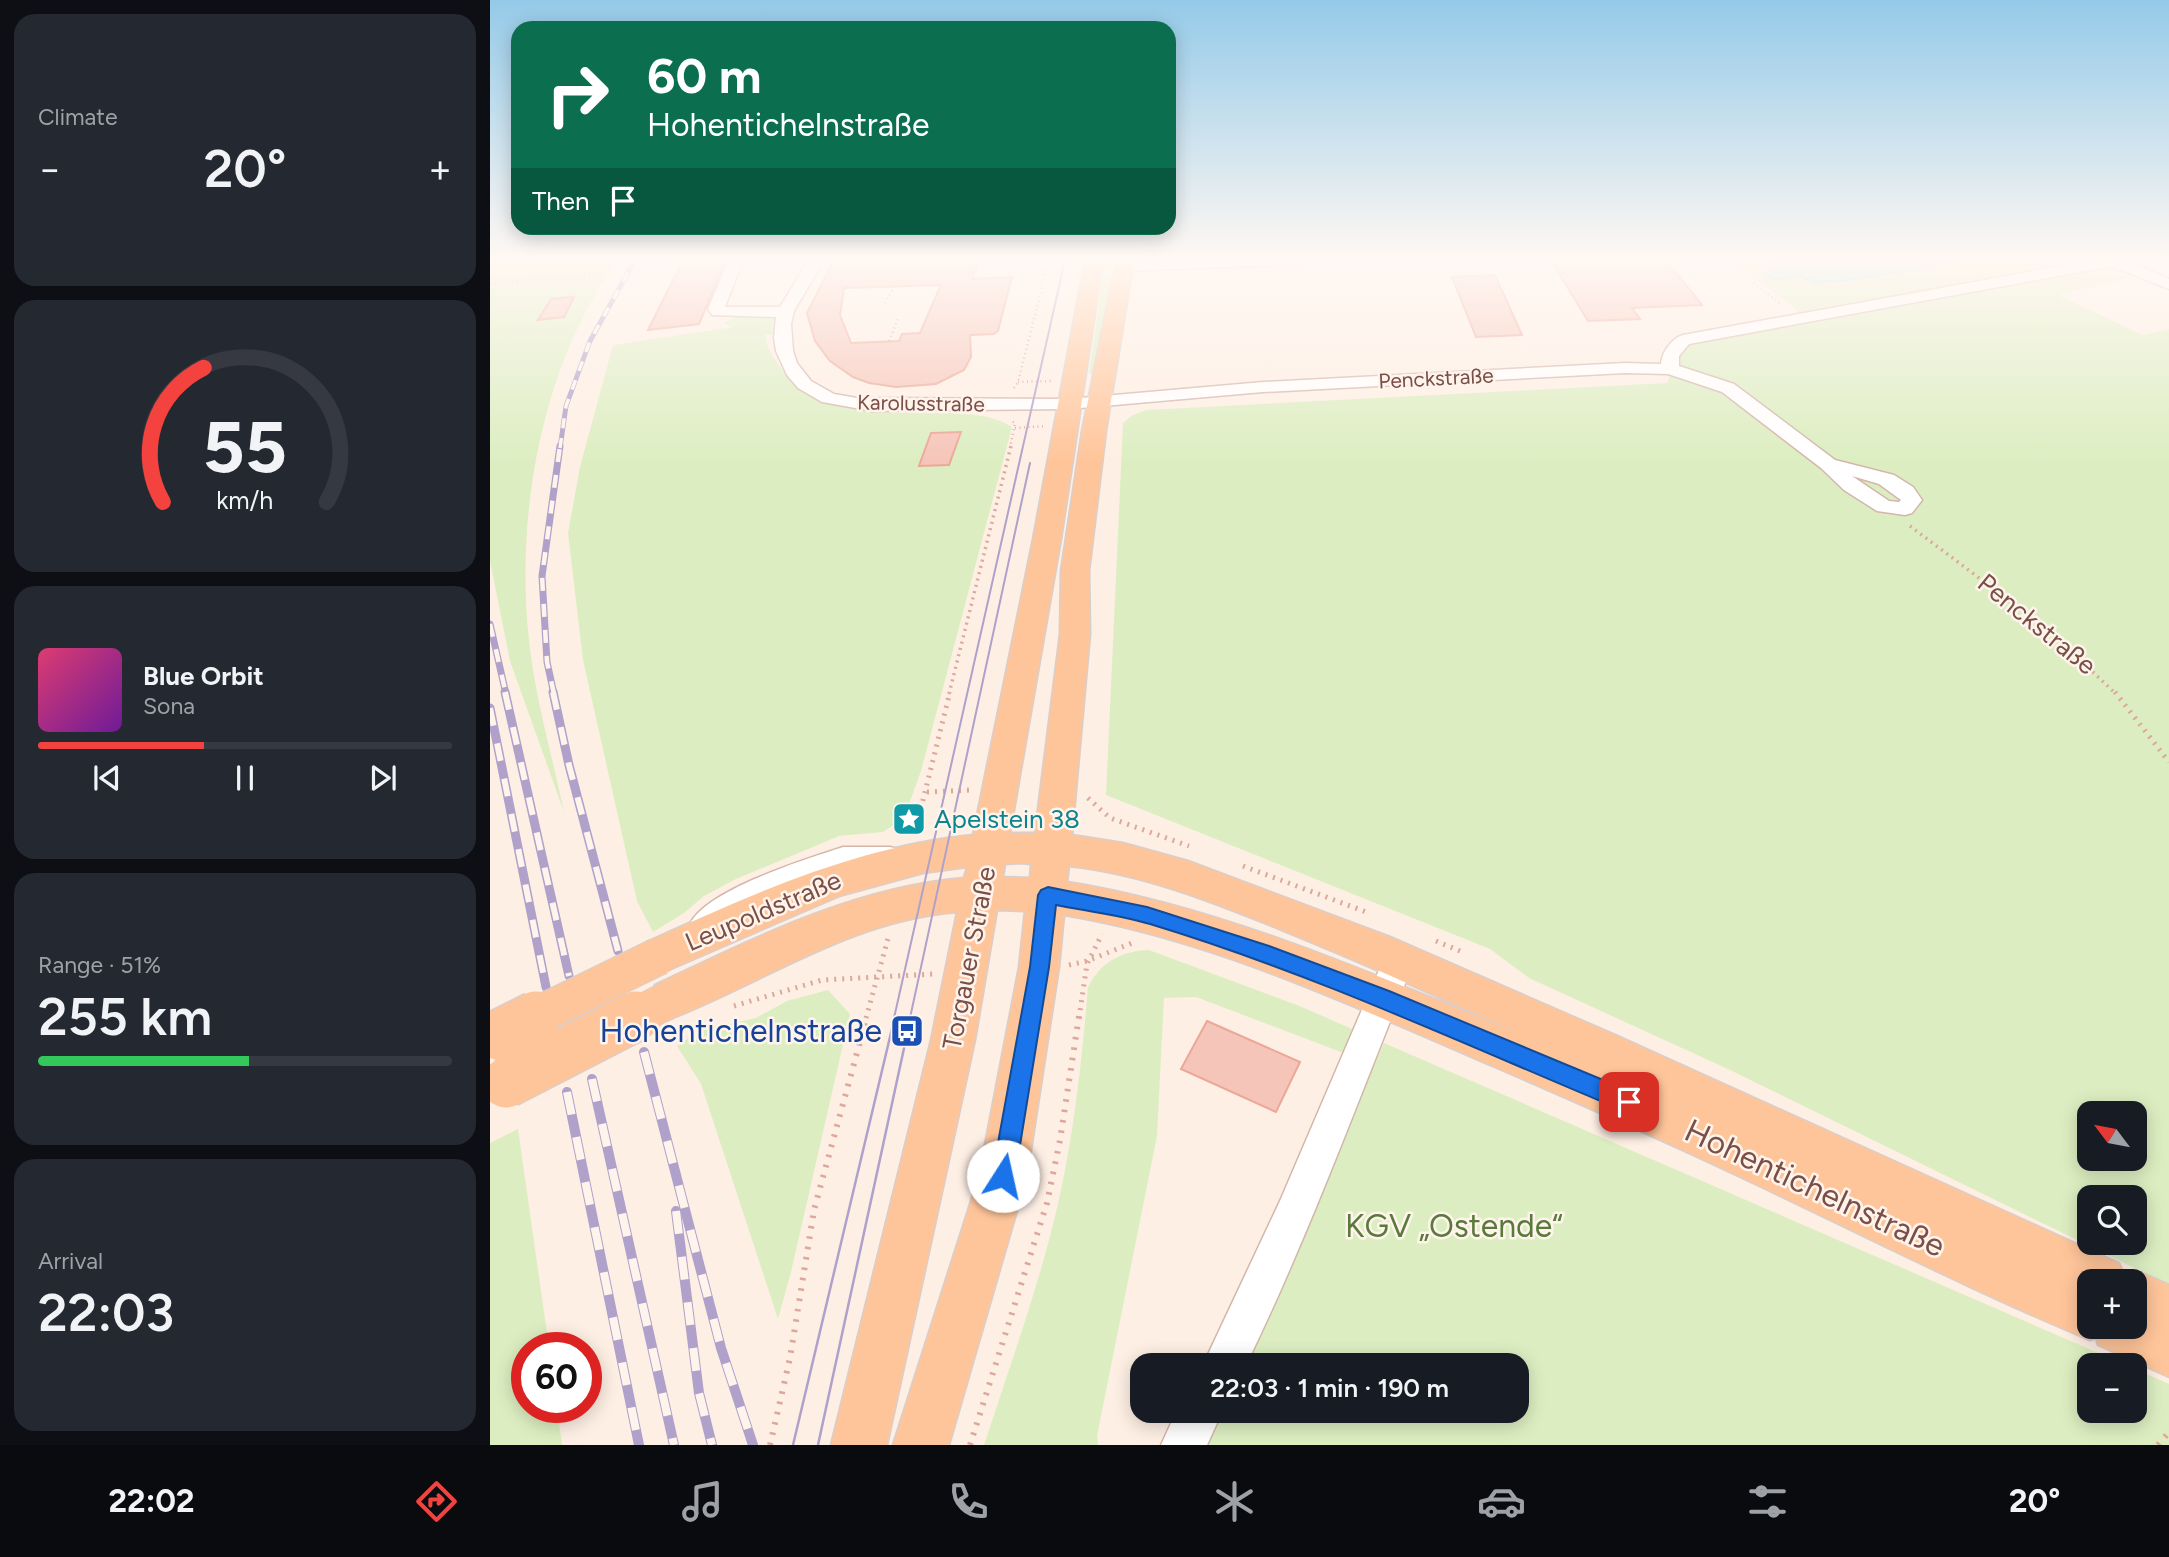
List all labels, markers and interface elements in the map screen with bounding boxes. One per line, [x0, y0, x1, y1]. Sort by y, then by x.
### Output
text: 60 m [647, 46, 762, 105]
icon: right [532, 49, 623, 140]
text: Climate [38, 103, 117, 131]
text: Hohentichelnstraße [647, 106, 930, 144]
text: 20° [204, 138, 286, 200]
text: − [38, 146, 62, 192]
text: + [428, 146, 452, 192]
icon: arrive [604, 182, 642, 220]
text: Then [532, 185, 590, 217]
street label: Penckstraße [1378, 362, 1494, 394]
street label: Karolusstraße [857, 389, 985, 417]
text: 55 [203, 404, 287, 491]
text: km/h [216, 485, 274, 515]
street label: Penckstraße [1971, 567, 2103, 681]
text: Blue Orbit [143, 660, 264, 692]
text: Sona [143, 692, 195, 720]
icon: previous [88, 759, 126, 797]
icon: pause [226, 759, 264, 797]
icon: next [364, 759, 402, 797]
place icon: Apelstein 38 [890, 800, 928, 838]
place label: Apelstein 38 [934, 803, 1080, 835]
street label: Leupoldstraße [680, 864, 846, 958]
street label: Torgauer Straße [936, 864, 1002, 1052]
text: Range · 51% [38, 951, 161, 979]
text: 255 km [38, 986, 212, 1048]
place label: Hohentichelnstraße [600, 1012, 882, 1050]
bus stop icon: Hohentichelnstraße [888, 1012, 926, 1050]
pin [1599, 1072, 1659, 1132]
icon: arrive [1610, 1083, 1648, 1121]
north arrow [2077, 1101, 2147, 1171]
map controls [2077, 1101, 2147, 1423]
street label: Hohentichelnstraße [1679, 1111, 1951, 1265]
position arrow [966, 1139, 1040, 1213]
button: search [2077, 1185, 2147, 1255]
park label: KGV „Ostende“ [1345, 1207, 1563, 1245]
text: Arrival [38, 1247, 103, 1275]
button: + [2077, 1269, 2147, 1339]
text: 22:03 [38, 1282, 174, 1344]
speed limit sign: 60 [511, 1332, 602, 1423]
button: − [2077, 1353, 2147, 1423]
text: 22:03 · 1 min · 190 m [1210, 1372, 1449, 1404]
icon: directions [412, 1477, 461, 1526]
icon: music [678, 1477, 727, 1526]
icon: phone [944, 1477, 993, 1526]
icon: climate [1210, 1477, 1259, 1526]
icon: car [1477, 1477, 1526, 1526]
icon: filters [1743, 1477, 1792, 1526]
text: 22:02 [109, 1482, 195, 1520]
text: 20° [2009, 1482, 2060, 1520]

